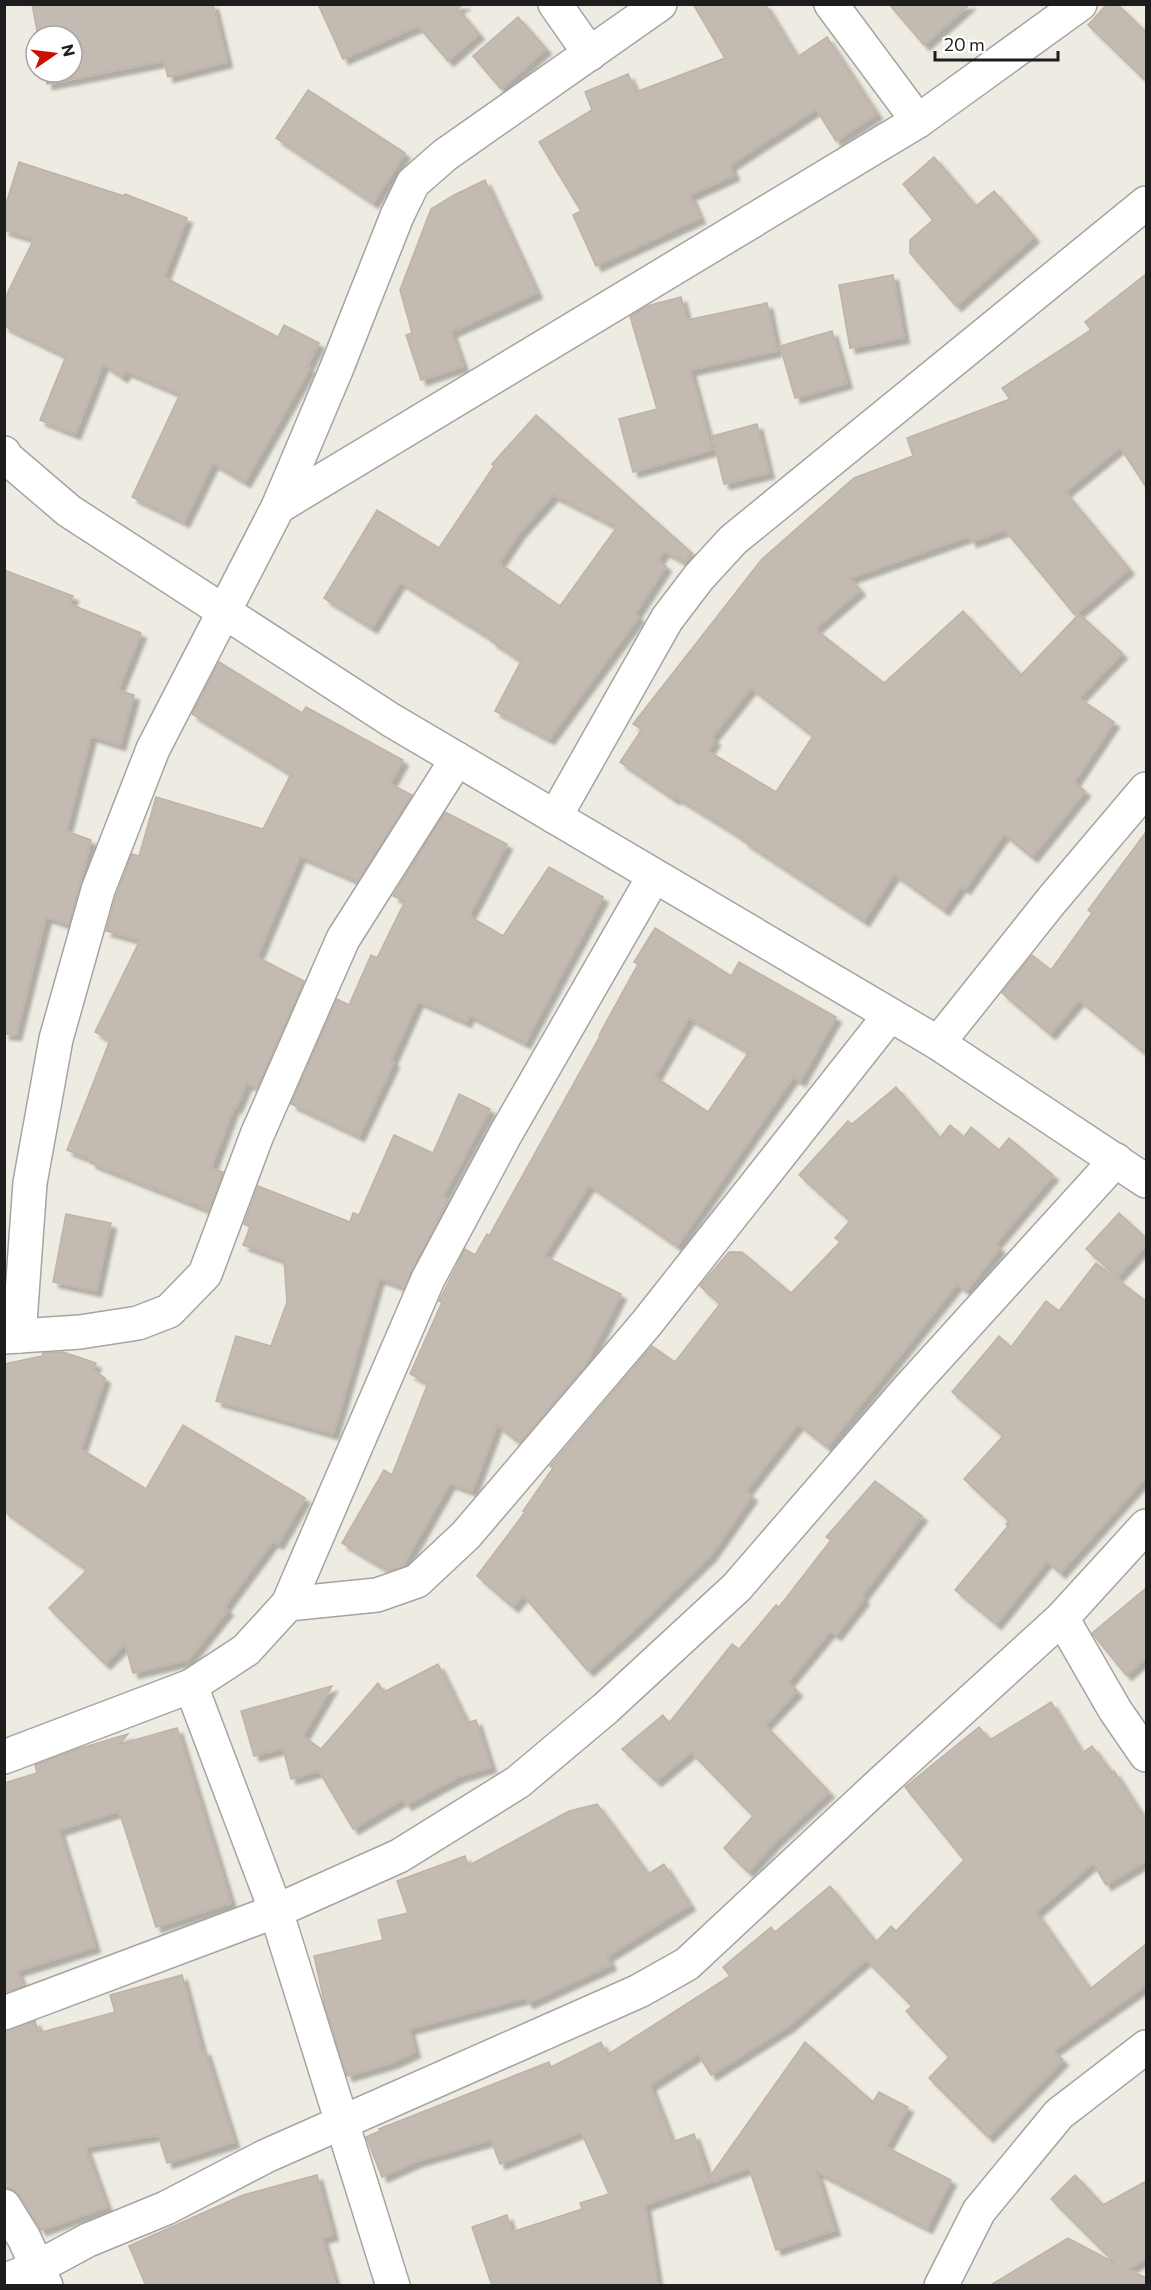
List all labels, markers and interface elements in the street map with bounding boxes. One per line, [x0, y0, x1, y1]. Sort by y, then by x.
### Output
north arrow [24, 24, 84, 84]
scale bar [935, 24, 1058, 62]
text: 20 m [944, 33, 985, 55]
text: N [58, 42, 80, 58]

